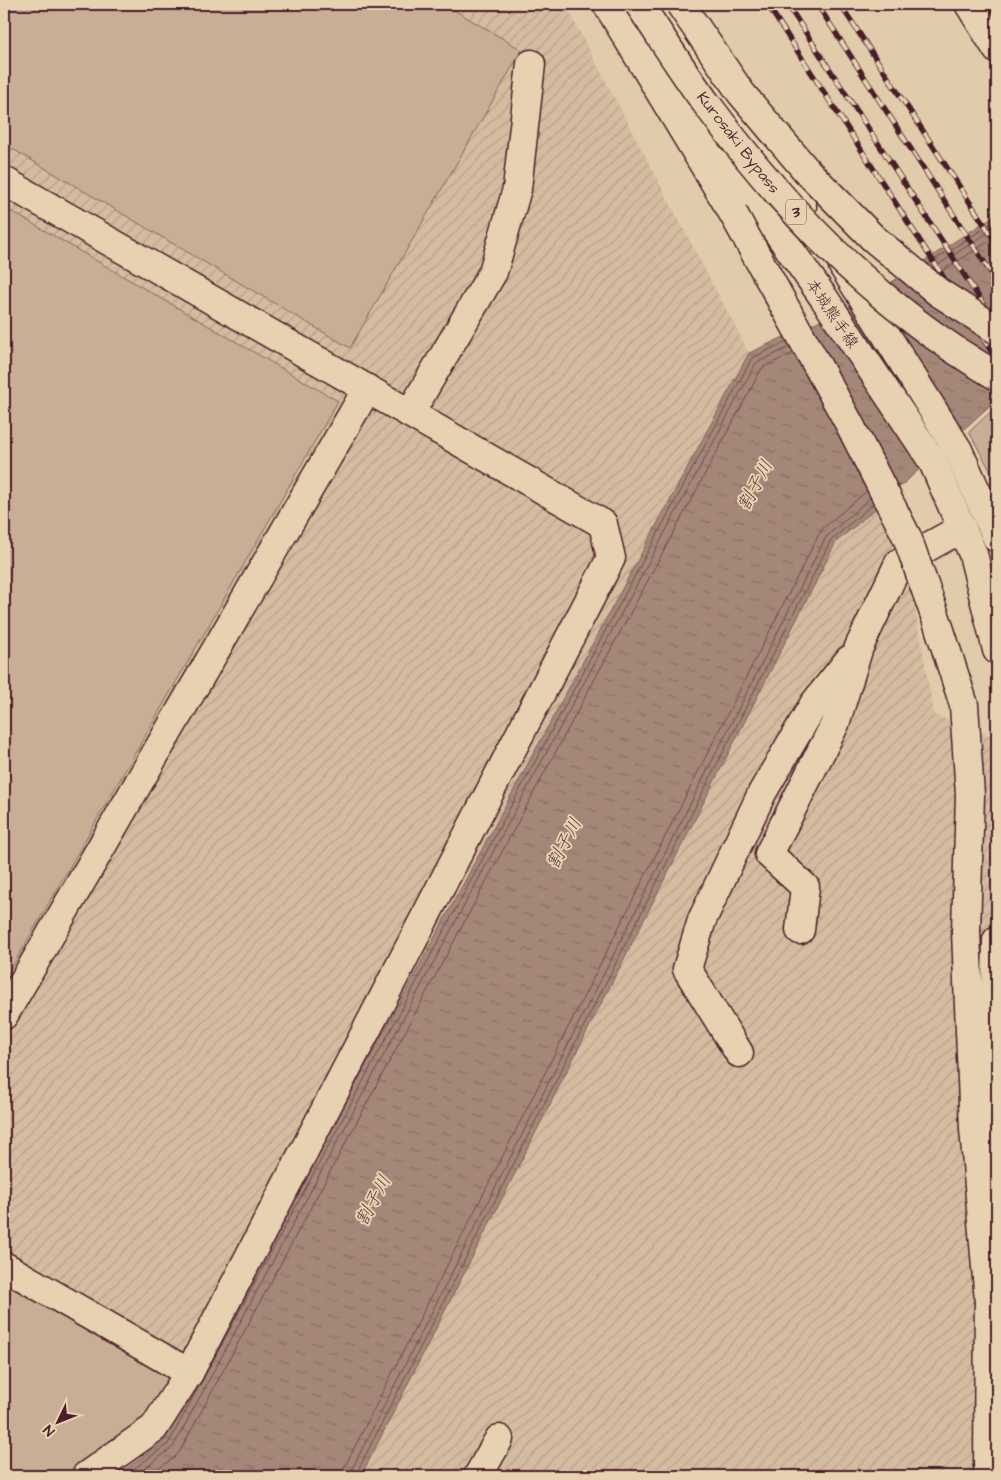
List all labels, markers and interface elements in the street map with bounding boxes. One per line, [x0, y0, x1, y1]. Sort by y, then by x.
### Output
street label: Kurosaki Bypass [691, 87, 785, 199]
road number: 3 [786, 200, 806, 224]
street label: 本城熊手線 [801, 274, 864, 353]
water label: 割子川 [732, 456, 779, 515]
water label: 割子川 [541, 814, 588, 873]
water label: 割子川 [350, 1171, 397, 1230]
north arrow [32, 1398, 82, 1448]
text: N [39, 1420, 60, 1440]

